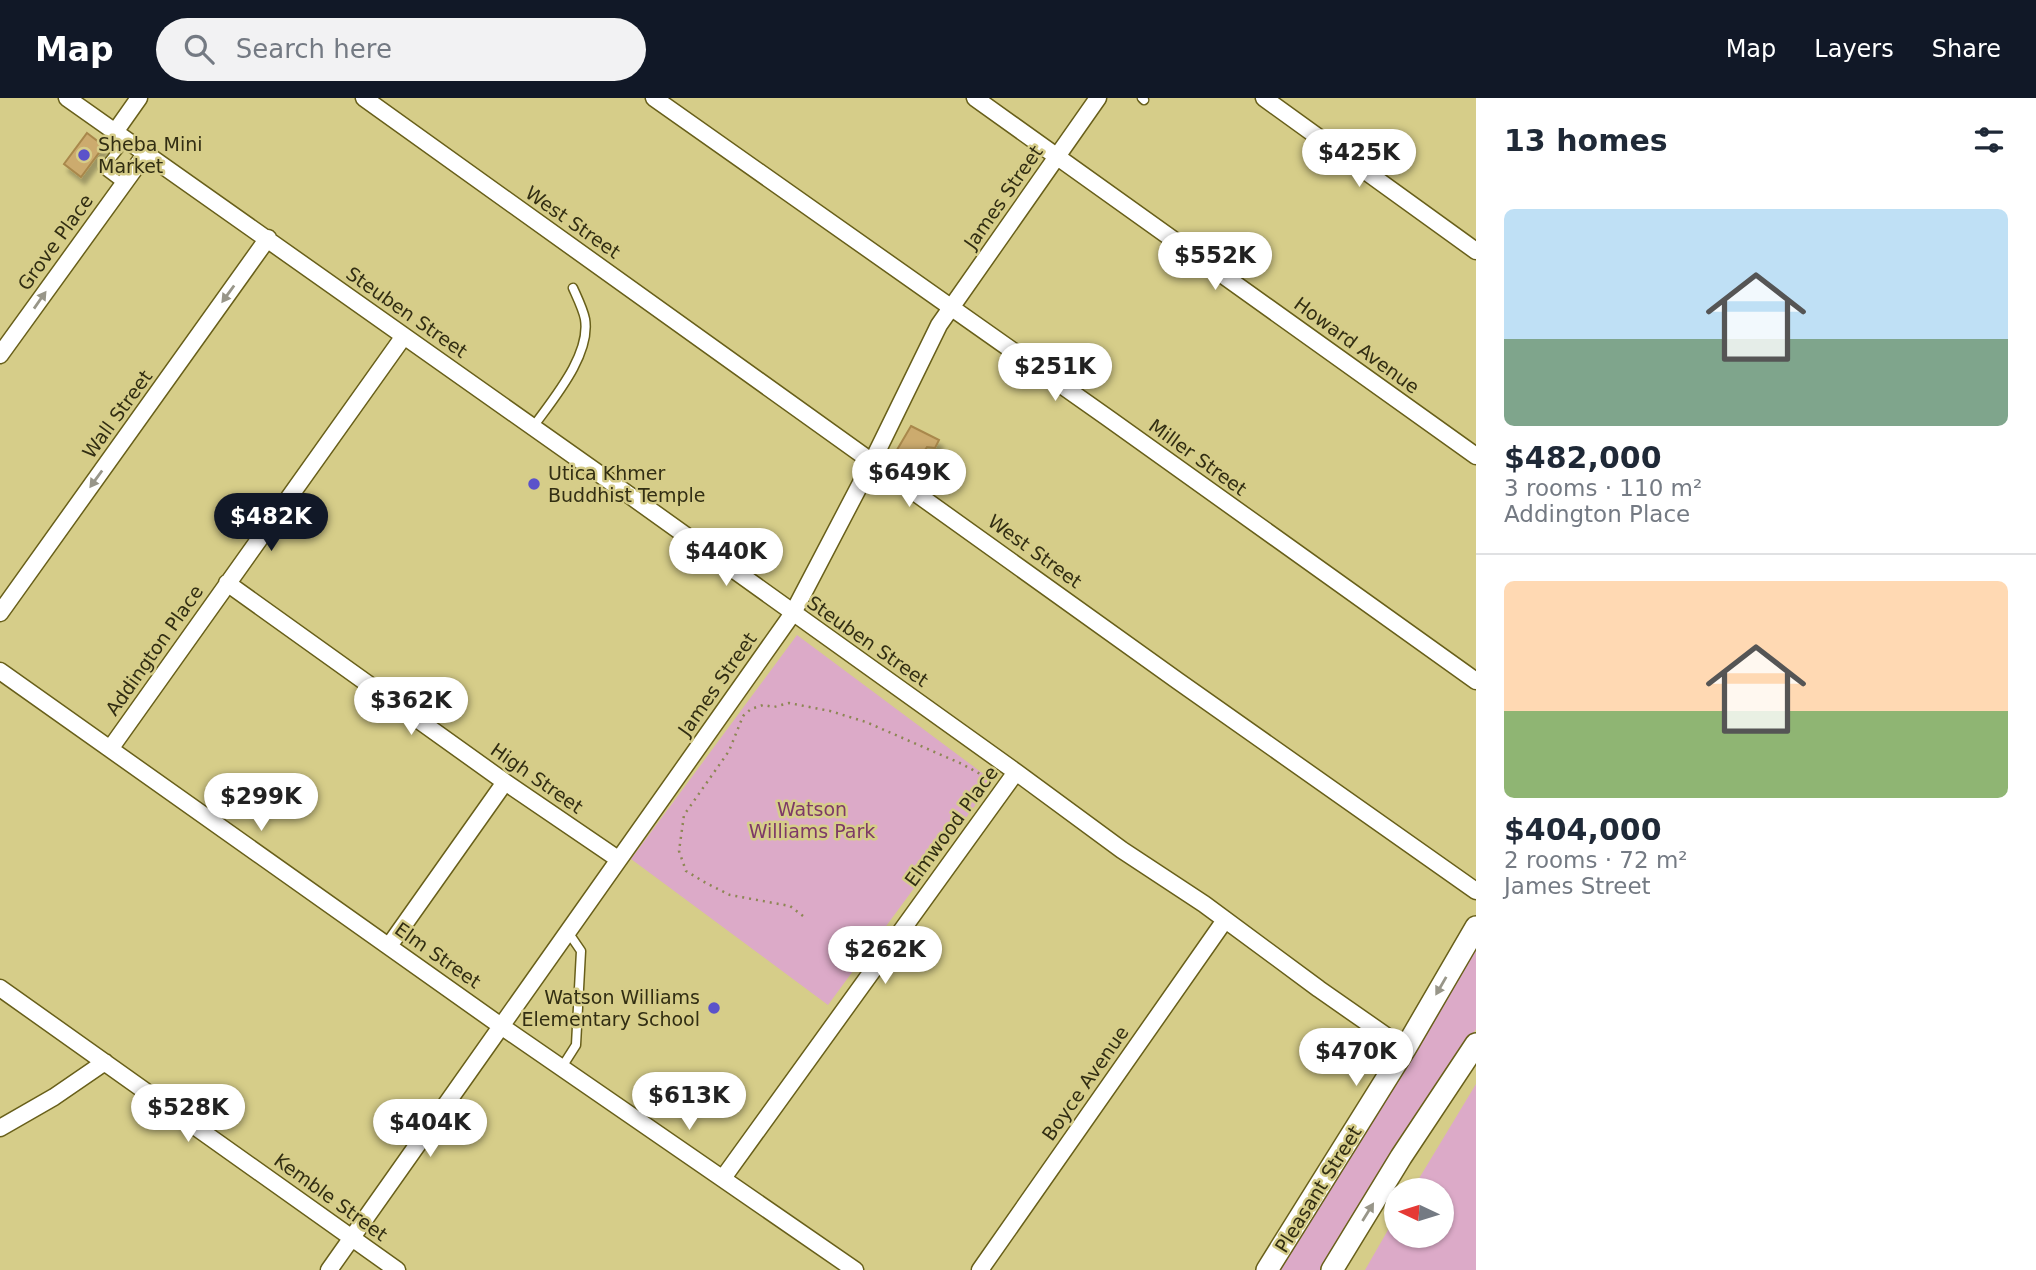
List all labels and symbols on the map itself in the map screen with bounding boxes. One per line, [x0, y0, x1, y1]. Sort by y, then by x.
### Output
pin: $425K [1310, 130, 1408, 189]
place label: Sheba Mini Market [98, 133, 203, 177]
street label: James Street [959, 141, 1047, 254]
marker: Sheba Mini Market [76, 147, 92, 163]
street label: West Street [521, 181, 625, 263]
street label: Grove Place [13, 190, 97, 294]
pin: $552K [1166, 232, 1264, 292]
street label: Steuben Street [342, 262, 472, 362]
one-way arrow [221, 285, 235, 303]
one-way arrow [32, 291, 46, 309]
street label: Howard Avenue [1290, 292, 1424, 398]
pin: $251K [1006, 344, 1104, 403]
street label: Wall Street [78, 366, 156, 462]
street label: Miller Street [1145, 414, 1251, 500]
pin: $649K [860, 450, 958, 509]
place label: Utica Khmer Buddhist Temple [548, 462, 706, 506]
one-way arrow [89, 470, 103, 488]
marker: Utica Khmer Buddhist Temple [526, 476, 542, 492]
pin: $482K [222, 494, 320, 553]
street label: West Street [984, 510, 1086, 592]
pin: $440K [677, 528, 775, 588]
street label: Addington Place [101, 581, 207, 719]
street label: Steuben Street [803, 591, 933, 691]
street label: James Street [673, 628, 761, 741]
pin: $362K [362, 678, 460, 737]
street label: High Street [487, 738, 587, 818]
street label: Elmwood Place [900, 762, 1002, 890]
pin: $299K [212, 774, 310, 833]
park label: Watson Williams Park [749, 798, 875, 842]
street label: Elm Street [391, 917, 485, 993]
pin: $262K [836, 926, 934, 986]
one-way arrow [1435, 976, 1448, 995]
place label: Watson Williams Elementary School [522, 986, 700, 1030]
marker: Watson Williams Elementary School [706, 1000, 722, 1016]
street label: Boyce Avenue [1037, 1022, 1133, 1144]
pin: $470K [1307, 1028, 1405, 1088]
pin: $613K [640, 1072, 738, 1132]
pin: $528K [139, 1084, 237, 1144]
pin: $404K [381, 1100, 479, 1159]
street label: Pleasant Street [1270, 1122, 1366, 1256]
street label: Kemble Street [270, 1149, 392, 1245]
north arrow [1384, 1178, 1454, 1248]
one-way arrow [1361, 1202, 1374, 1222]

